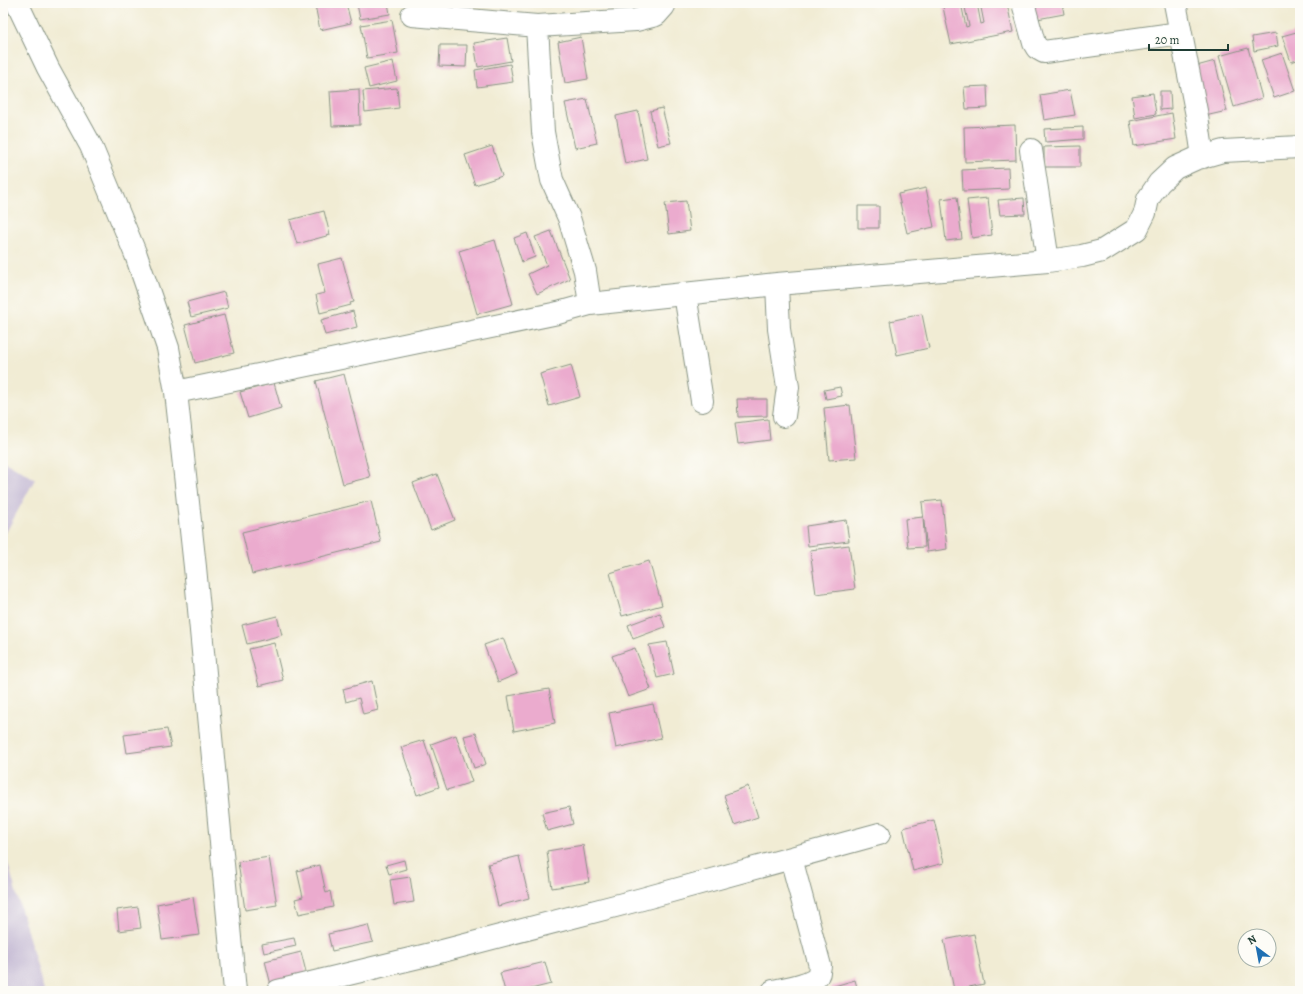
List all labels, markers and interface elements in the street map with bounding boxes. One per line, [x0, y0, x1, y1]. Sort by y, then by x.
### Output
scale bar [1149, 26, 1228, 52]
text: 20 m [1155, 32, 1179, 48]
north arrow [1237, 928, 1277, 968]
text: N [1245, 931, 1259, 948]

